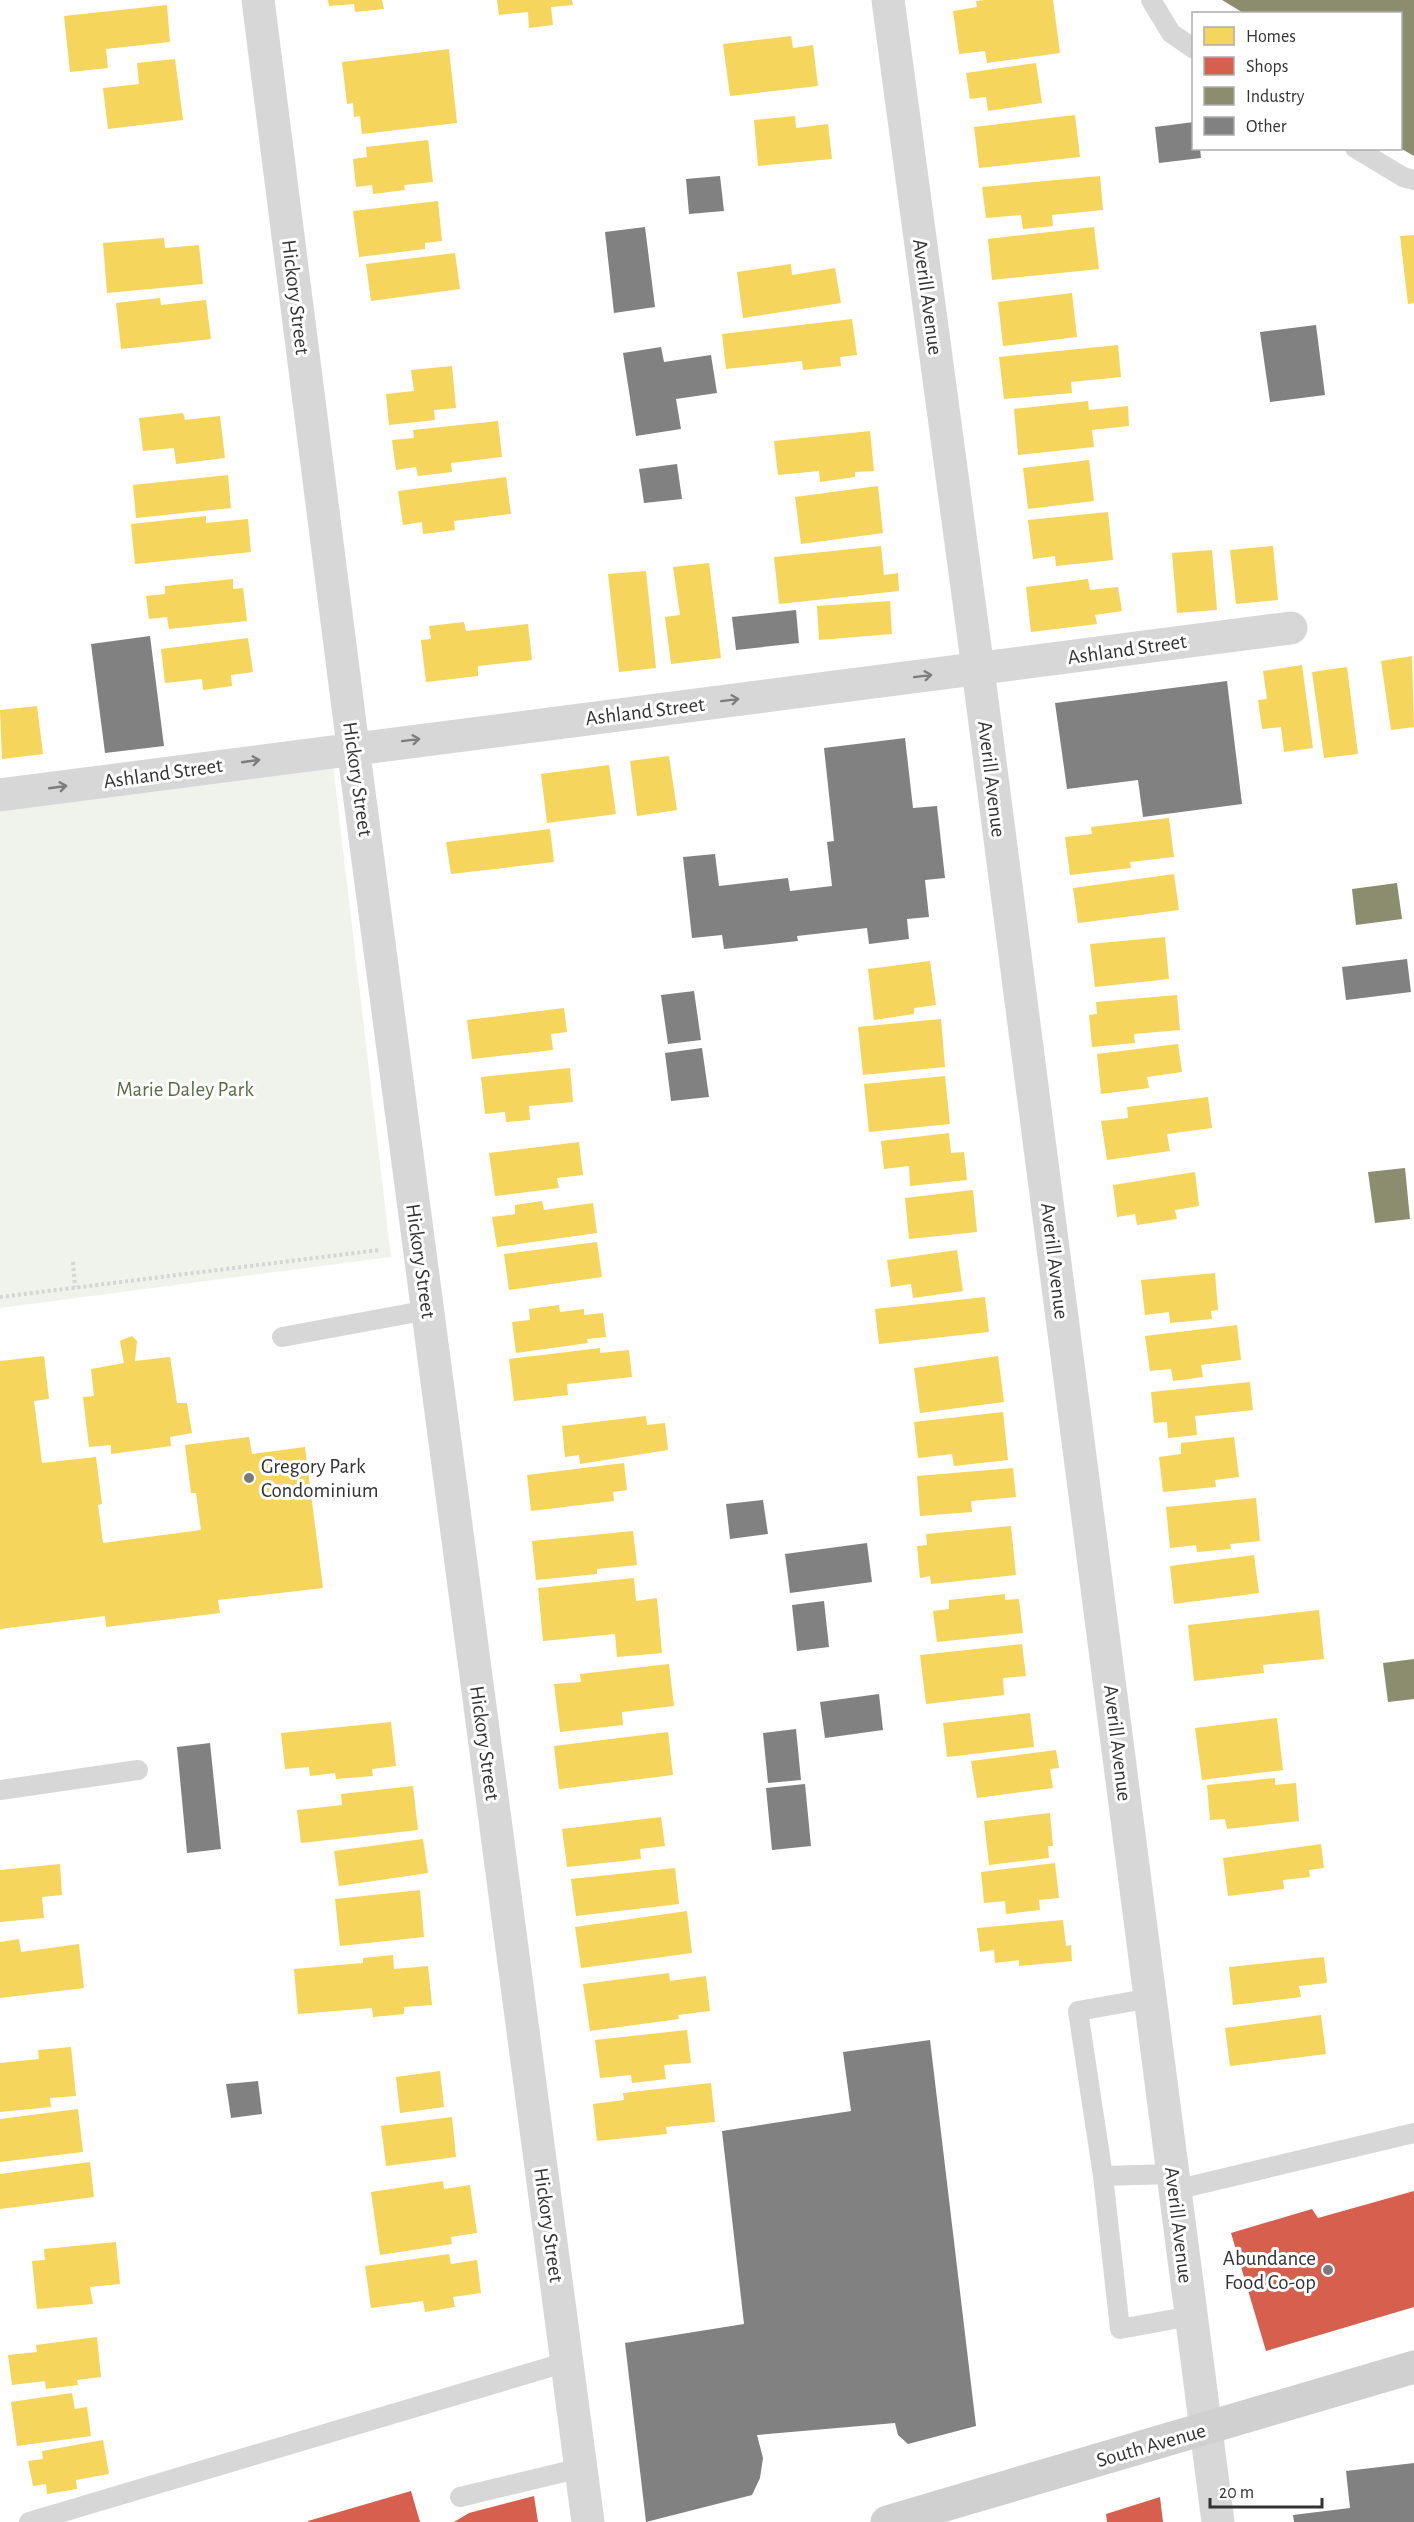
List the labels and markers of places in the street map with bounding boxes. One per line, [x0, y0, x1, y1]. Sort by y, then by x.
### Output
place label: Gregory Park Condominium [261, 1456, 379, 1501]
marker: Gregory Park Condominium [242, 1471, 256, 1485]
place label: Abundance Food Co-op [1223, 2248, 1316, 2293]
marker: Abundance Food Co-op [1321, 2263, 1335, 2277]

